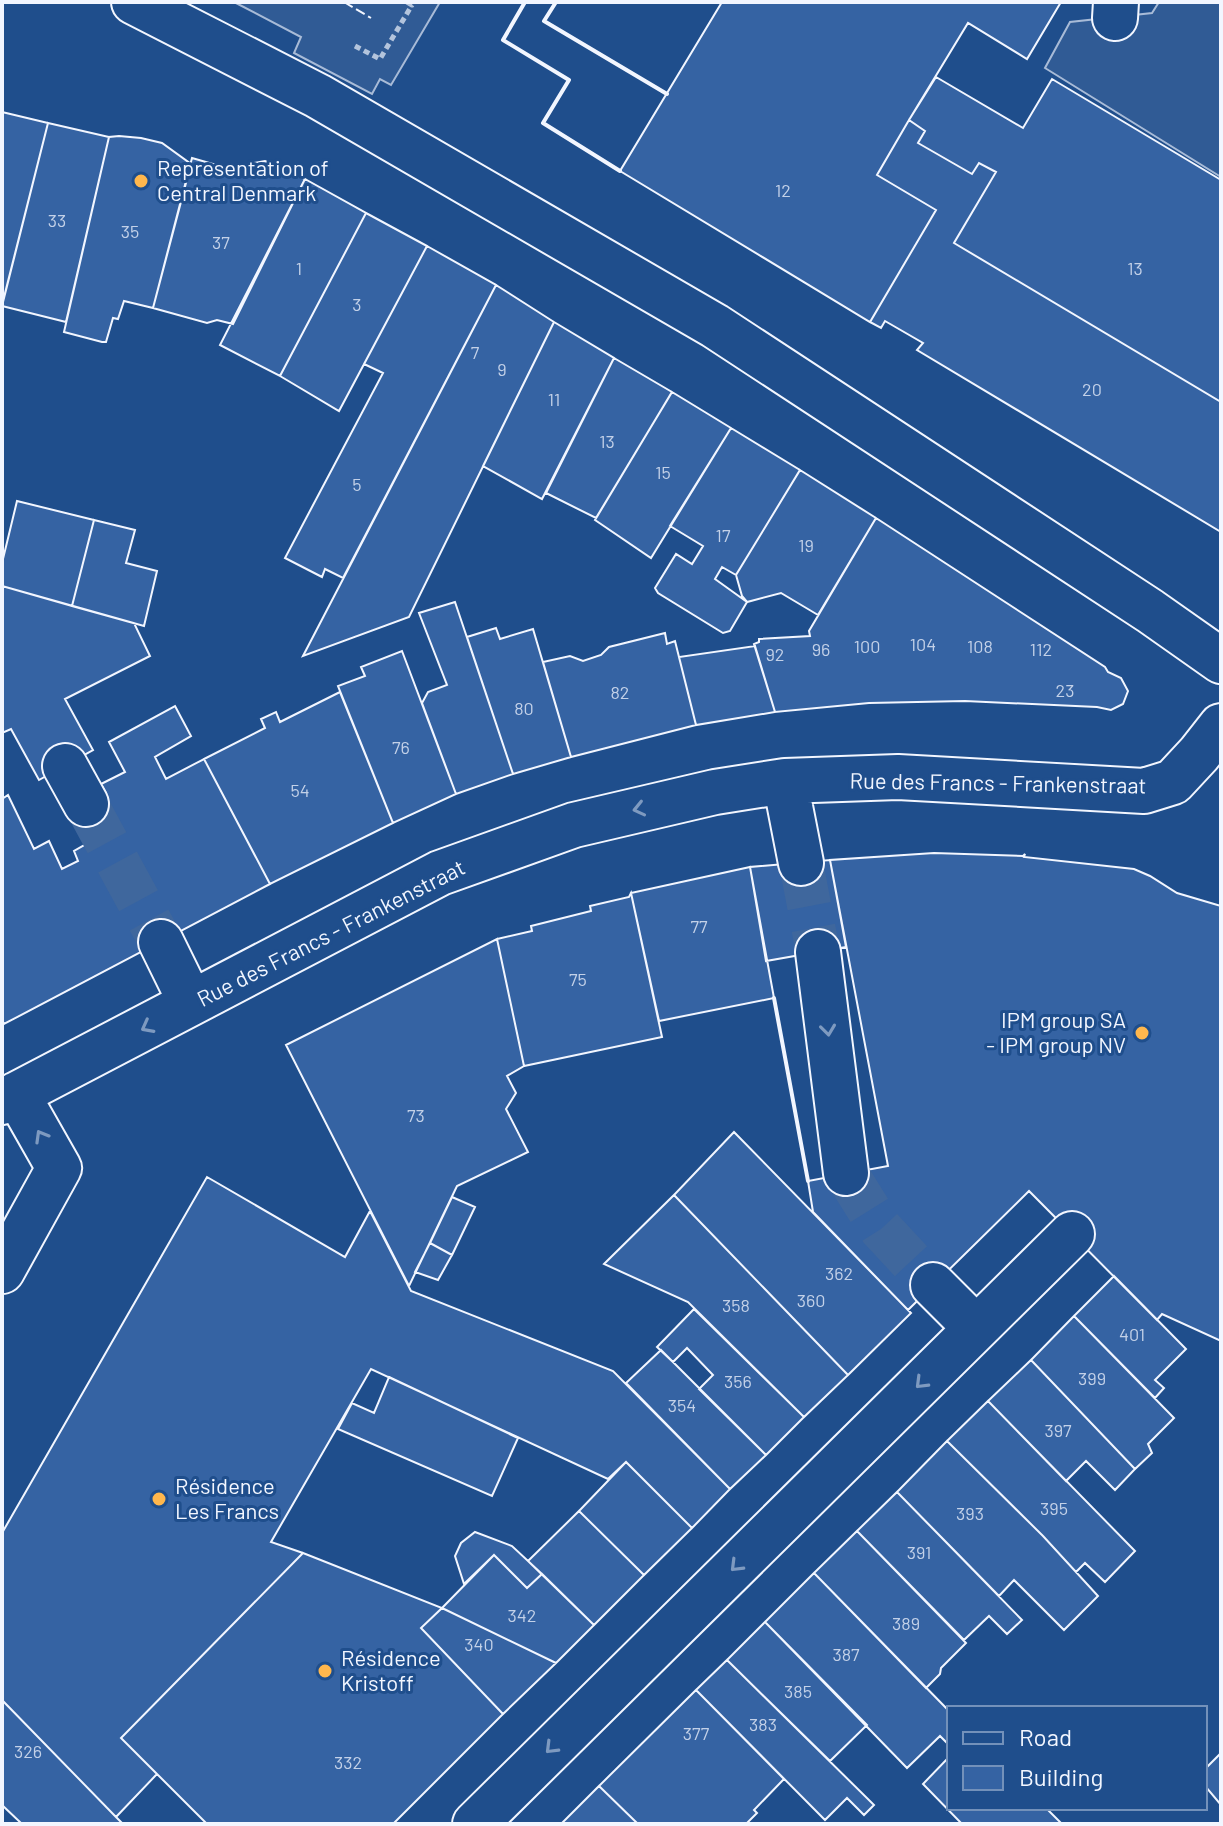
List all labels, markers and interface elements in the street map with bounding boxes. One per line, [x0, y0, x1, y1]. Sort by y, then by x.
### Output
place label: Representation of Central Denmark [157, 154, 329, 205]
marker: Representation of Central Denmark [132, 172, 150, 190]
house number: 12 [775, 179, 791, 201]
house number: 33 [48, 209, 66, 231]
house number: 35 [121, 220, 139, 242]
house number: 37 [212, 231, 230, 253]
house number: 1 [296, 257, 302, 279]
house number: 13 [1127, 257, 1143, 279]
house number: 3 [352, 293, 362, 315]
house number: 7 [471, 341, 480, 363]
house number: 9 [497, 358, 507, 380]
house number: 20 [1082, 378, 1102, 400]
house number: 11 [548, 388, 560, 410]
house number: 13 [599, 430, 615, 452]
house number: 15 [655, 461, 671, 483]
house number: 5 [352, 473, 362, 495]
house number: 17 [716, 524, 731, 546]
house number: 19 [798, 534, 814, 556]
house number: 104 [910, 633, 936, 655]
house number: 100 [854, 635, 880, 657]
house number: 108 [967, 635, 993, 657]
house number: 96 [812, 638, 830, 660]
house number: 112 [1030, 638, 1052, 660]
house number: 92 [765, 643, 785, 665]
house number: 23 [1056, 679, 1074, 701]
house number: 82 [610, 681, 630, 703]
house number: 80 [514, 697, 534, 719]
house number: 76 [392, 736, 410, 758]
street label: Rue des Francs - Frankenstraat [849, 766, 1147, 798]
house number: 54 [290, 779, 310, 801]
one-way arrow [633, 800, 646, 817]
street label: Rue des Francs - Frankenstraat [192, 853, 469, 1011]
house number: 77 [690, 915, 708, 937]
house number: 75 [569, 968, 587, 990]
place label: IPM group SA - IPM group NV [986, 1006, 1126, 1057]
one-way arrow [141, 1017, 155, 1032]
one-way arrow [819, 1023, 836, 1036]
marker: IPM group SA - IPM group NV [1133, 1024, 1151, 1042]
house number: 73 [407, 1104, 425, 1126]
one-way arrow [35, 1131, 51, 1145]
house number: 362 [825, 1262, 853, 1284]
house number: 360 [797, 1289, 825, 1311]
house number: 358 [722, 1294, 750, 1316]
house number: 401 [1119, 1323, 1145, 1345]
house number: 399 [1078, 1367, 1106, 1389]
house number: 356 [724, 1370, 752, 1392]
one-way arrow [916, 1374, 930, 1388]
house number: 354 [668, 1394, 696, 1416]
house number: 397 [1044, 1419, 1072, 1441]
place label: Résidence Les Francs [175, 1472, 279, 1523]
marker: Résidence Les Francs [150, 1490, 168, 1508]
house number: 395 [1040, 1497, 1068, 1519]
house number: 393 [956, 1502, 984, 1524]
house number: 391 [907, 1541, 931, 1563]
one-way arrow [731, 1556, 745, 1571]
house number: 342 [508, 1604, 536, 1626]
house number: 389 [892, 1612, 920, 1634]
house number: 340 [464, 1633, 494, 1655]
house number: 387 [832, 1643, 860, 1665]
place label: Résidence Kristoff [341, 1644, 441, 1695]
marker: Résidence Kristoff [316, 1662, 334, 1680]
house number: 385 [784, 1680, 812, 1702]
legend [947, 1706, 1207, 1810]
house number: 383 [749, 1713, 777, 1735]
house number: 377 [683, 1722, 710, 1744]
text: Road [1019, 1722, 1072, 1751]
one-way arrow [546, 1739, 560, 1754]
house number: 326 [14, 1740, 42, 1762]
house number: 332 [334, 1751, 362, 1773]
text: Building [1019, 1762, 1103, 1791]

